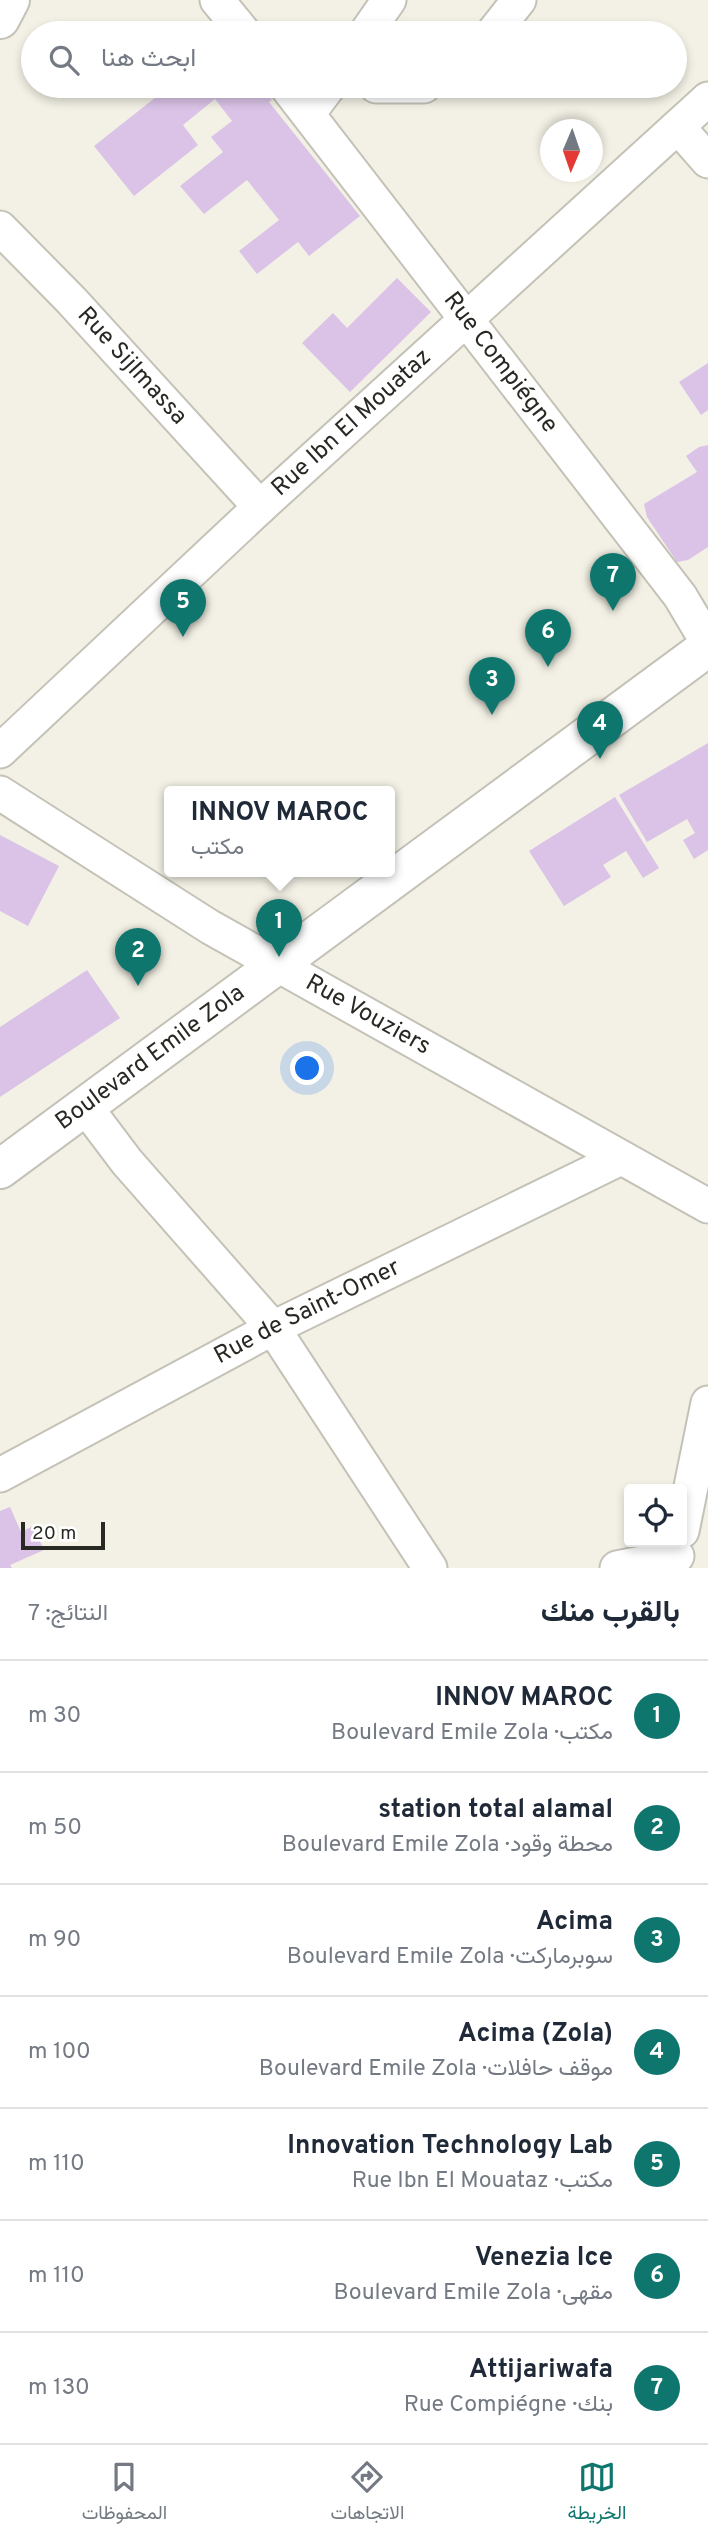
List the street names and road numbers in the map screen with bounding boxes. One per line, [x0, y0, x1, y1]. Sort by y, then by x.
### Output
street label: Rue Compiégne [436, 286, 564, 440]
street label: Rue Sijlmassa [70, 301, 193, 432]
street label: Rue Ibn El Mouataz [266, 343, 438, 504]
street label: Rue Vouziers [300, 968, 436, 1062]
street label: Boulevard Emile Zola [50, 979, 251, 1138]
street label: Rue de Saint-Omer [209, 1253, 405, 1372]

